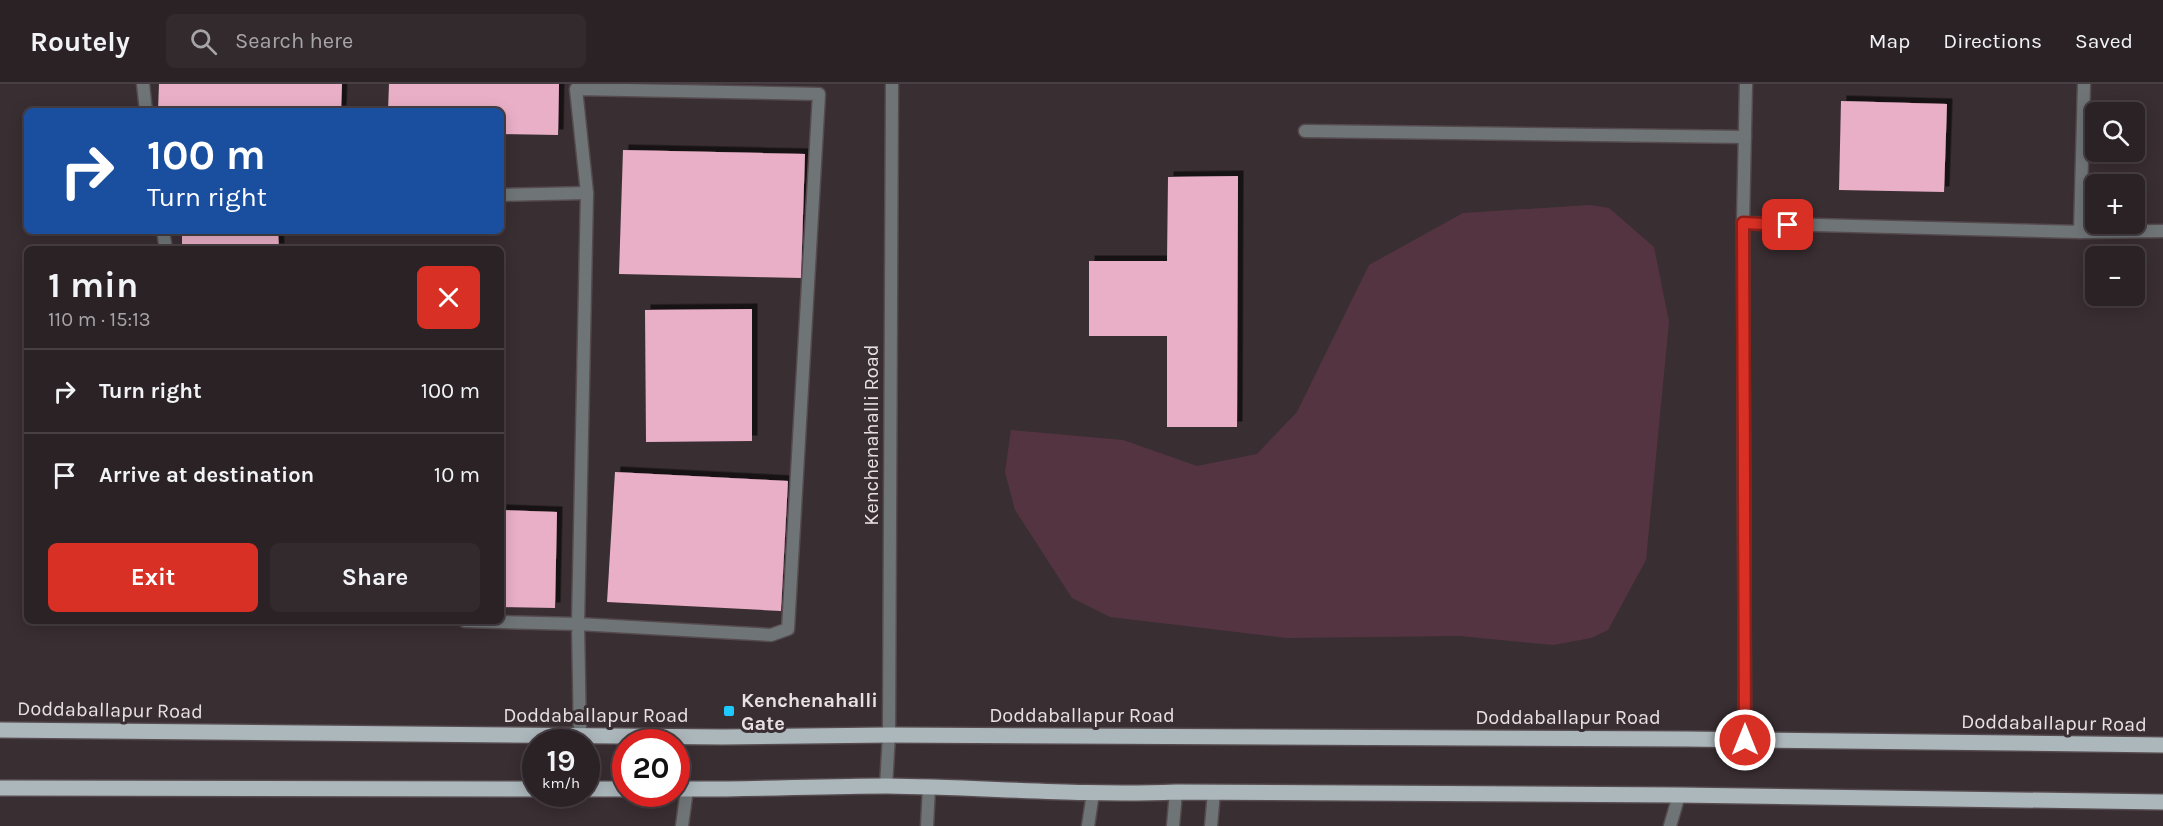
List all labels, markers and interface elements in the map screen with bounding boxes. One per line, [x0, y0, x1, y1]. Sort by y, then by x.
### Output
search box [166, 14, 586, 68]
text: Routely [30, 25, 130, 58]
icon: search [187, 25, 220, 58]
text: Search here [235, 28, 353, 54]
text: Map [1869, 29, 1910, 53]
text: Directions [1943, 29, 2042, 53]
text: Saved [2075, 29, 2133, 53]
map controls [2085, 102, 2145, 306]
button: search [2085, 102, 2145, 162]
text: 100 m [147, 130, 266, 180]
icon: right [48, 132, 126, 210]
button: + [2085, 174, 2145, 234]
text: Turn right [147, 181, 267, 213]
pin [1762, 199, 1813, 250]
icon: arrive [1771, 208, 1804, 241]
button: − [2085, 246, 2145, 306]
text: 1 min [48, 264, 138, 306]
button: close [417, 266, 480, 329]
text: 110 m · 15:13 [48, 308, 151, 331]
street label: Kenchenahalli Road [860, 344, 883, 526]
icon: right [48, 375, 81, 408]
text: Turn right [99, 378, 202, 404]
text: 100 m [421, 378, 480, 404]
icon: arrive [48, 459, 81, 492]
text: Arrive at destination [99, 462, 314, 488]
text: 10 m [434, 462, 480, 488]
button: Exit [48, 543, 258, 612]
button: Share [270, 543, 480, 612]
place label: Kenchenahalli Gate [741, 689, 878, 735]
street label: Doddaballapur Road [17, 697, 203, 723]
street label: Doddaballapur Road [503, 704, 689, 727]
marker: Kenchenahalli Gate [722, 704, 736, 718]
street label: Doddaballapur Road [989, 704, 1175, 727]
street label: Doddaballapur Road [1475, 706, 1661, 729]
position arrow [1713, 708, 1777, 772]
street label: Doddaballapur Road [1961, 710, 2147, 736]
speed limit sign: 20 [612, 729, 690, 807]
text: 19 [546, 743, 575, 779]
text: km/h [542, 774, 580, 792]

